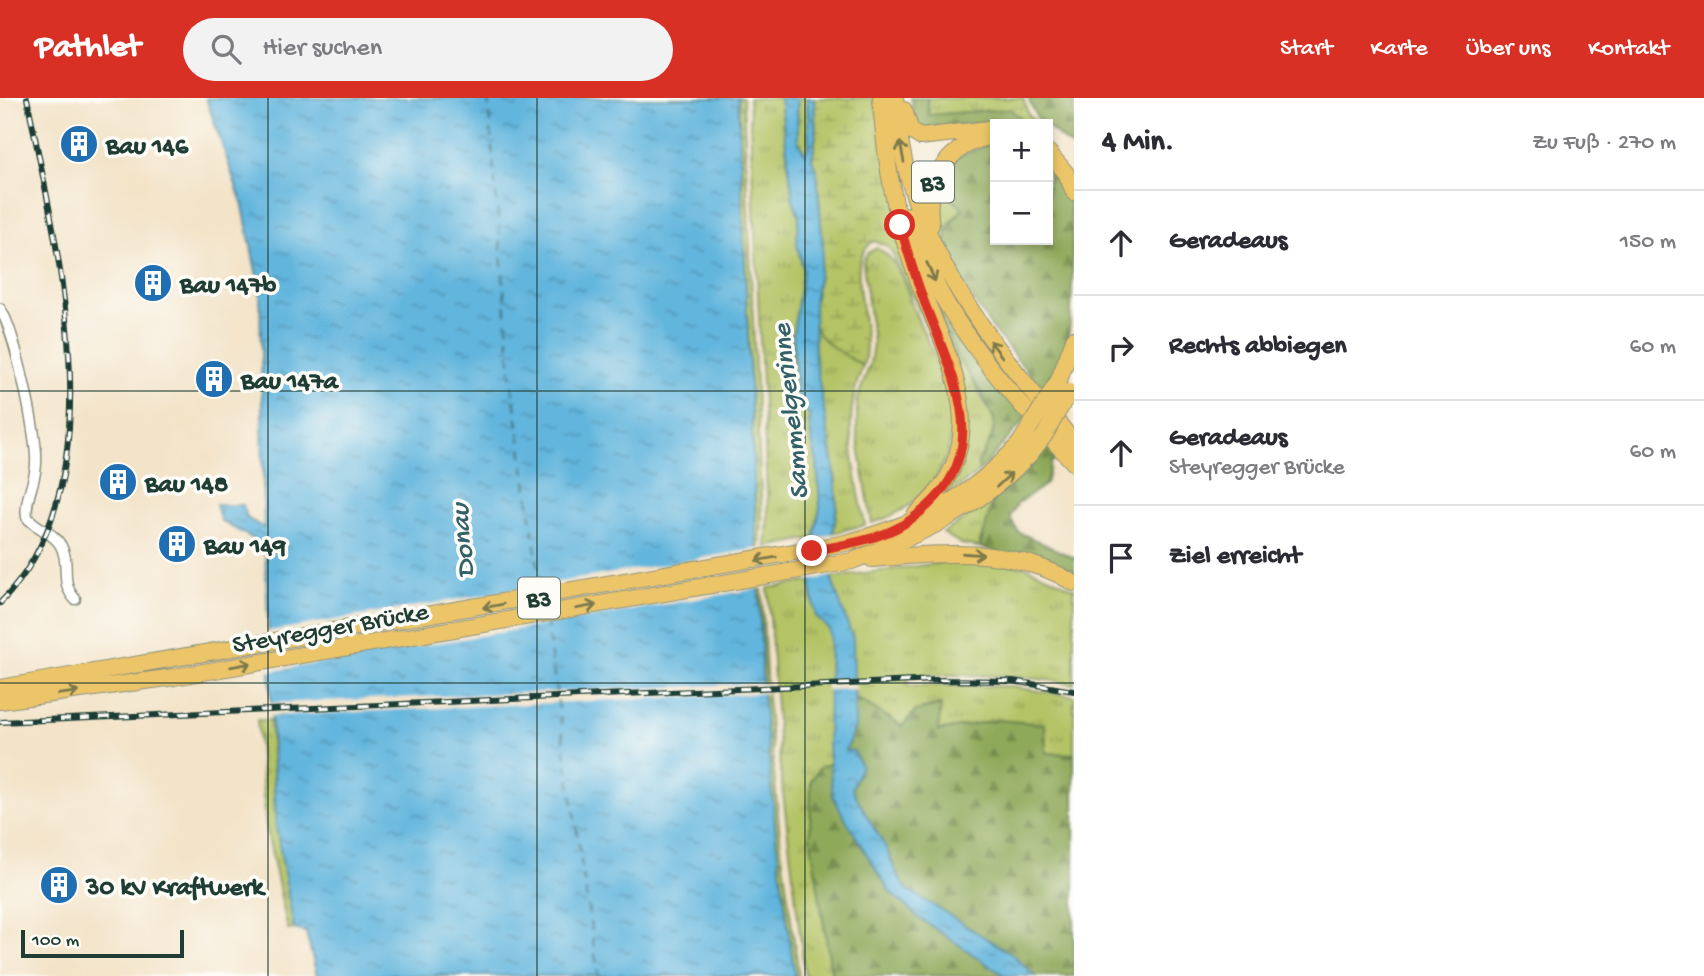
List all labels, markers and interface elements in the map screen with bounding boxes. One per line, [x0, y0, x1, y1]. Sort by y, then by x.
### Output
search box [183, 18, 673, 81]
text: Pathlet [35, 30, 141, 68]
icon: search [207, 30, 245, 68]
text: Hier suchen [263, 34, 382, 65]
text: Start [1280, 35, 1332, 64]
text: Karte [1370, 35, 1428, 64]
text: Über uns [1466, 35, 1550, 64]
text: Kontakt [1588, 35, 1669, 64]
map controls [990, 119, 1053, 245]
button: + [990, 119, 1053, 182]
building icon: Bau 146 [58, 123, 100, 165]
text: 4 Min. [1102, 126, 1174, 161]
text: Zu Fuß · 270 m [1532, 130, 1676, 157]
place label: Bau 146 [105, 133, 189, 164]
one-way arrow [895, 141, 909, 163]
road number: B3 [912, 162, 954, 202]
button: − [990, 182, 1053, 245]
route start [884, 209, 915, 240]
icon: ahead [1102, 224, 1140, 262]
text: Geradeaus [1169, 227, 1287, 258]
text: 150 m [1620, 229, 1676, 256]
one-way arrow [925, 261, 938, 282]
building icon: Bau 147b [132, 262, 174, 304]
place label: Bau 147b [179, 272, 276, 303]
water label: Sammelgerinne [767, 321, 818, 501]
icon: right [1102, 329, 1140, 367]
text: Rechts abbiegen [1169, 332, 1347, 363]
text: 60 m [1630, 334, 1676, 361]
one-way arrow [989, 340, 1004, 358]
building icon: Bau 147a [193, 358, 235, 400]
place label: Bau 147a [240, 368, 339, 399]
text: Geradeaus [1169, 424, 1287, 455]
icon: ahead [1102, 434, 1140, 472]
text: 60 m [1630, 439, 1676, 466]
text: Steyregger Brücke [1169, 455, 1345, 482]
building icon: Bau 148 [97, 461, 139, 503]
place label: Bau 148 [144, 471, 228, 502]
one-way arrow [995, 472, 1012, 489]
water label: Donau [445, 499, 484, 579]
building icon: Bau 149 [156, 523, 198, 565]
place label: Bau 149 [203, 533, 286, 564]
route end [796, 535, 827, 566]
icon: arrive [1102, 539, 1140, 577]
text: Ziel erreicht [1169, 542, 1301, 573]
one-way arrow [961, 547, 984, 560]
one-way arrow [755, 553, 778, 566]
road number: B3 [518, 578, 560, 618]
street label: Steyregger Brücke [230, 598, 432, 663]
one-way arrow [482, 600, 505, 613]
one-way arrow [574, 600, 597, 613]
one-way arrow [229, 658, 252, 671]
one-way arrow [56, 686, 79, 699]
building icon: 30 kV Kraftwerk [38, 864, 80, 906]
place label: 30 kV Kraftwerk [85, 874, 267, 905]
scale bar [21, 927, 184, 959]
text: 100 m [32, 930, 79, 953]

